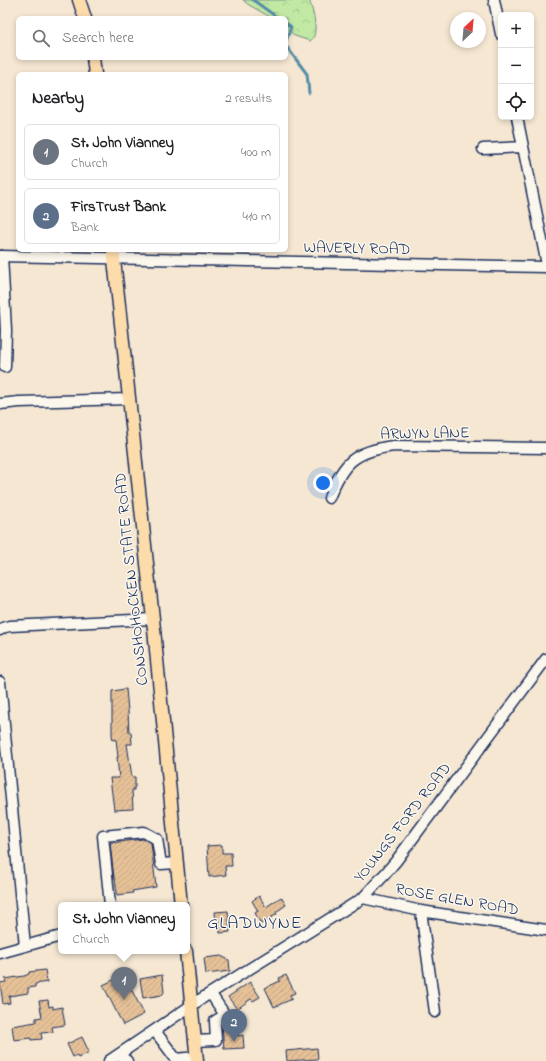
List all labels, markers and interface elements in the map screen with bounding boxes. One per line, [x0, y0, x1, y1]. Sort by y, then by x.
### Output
north arrow [450, 12, 486, 48]
map controls [498, 12, 534, 120]
button: + [498, 12, 534, 48]
search box [16, 16, 288, 60]
icon: search [30, 27, 52, 49]
text: Search here [62, 27, 134, 49]
button: − [498, 48, 534, 84]
button: locate [498, 84, 534, 120]
text: Nearby [32, 86, 84, 111]
text: 2 results [225, 89, 272, 108]
text: St. John Vianney [71, 132, 174, 154]
text: 1 [44, 143, 48, 162]
text: 400 m [241, 143, 271, 162]
text: Church [71, 154, 108, 173]
text: FirsTrust Bank [71, 196, 166, 218]
text: 2 [43, 207, 49, 226]
text: 410 m [243, 207, 271, 226]
text: Bank [71, 218, 99, 237]
street label: WAVERLY ROAD [303, 236, 411, 262]
street label: ARWYN LANE [380, 421, 470, 447]
street label: CONSHOHOCKEN STATE ROAD [109, 471, 155, 687]
your location [313, 473, 333, 493]
street label: YOUNGS FORD ROAD [349, 758, 457, 888]
street label: ROSE GLEN ROAD [393, 877, 521, 923]
popup [58, 902, 190, 954]
text: St. John Vianney [73, 908, 175, 930]
district label: GLADWYNE [207, 911, 303, 937]
text: Church [73, 930, 109, 949]
pin: 1 [111, 967, 137, 1000]
pin: 2 [221, 1009, 247, 1042]

